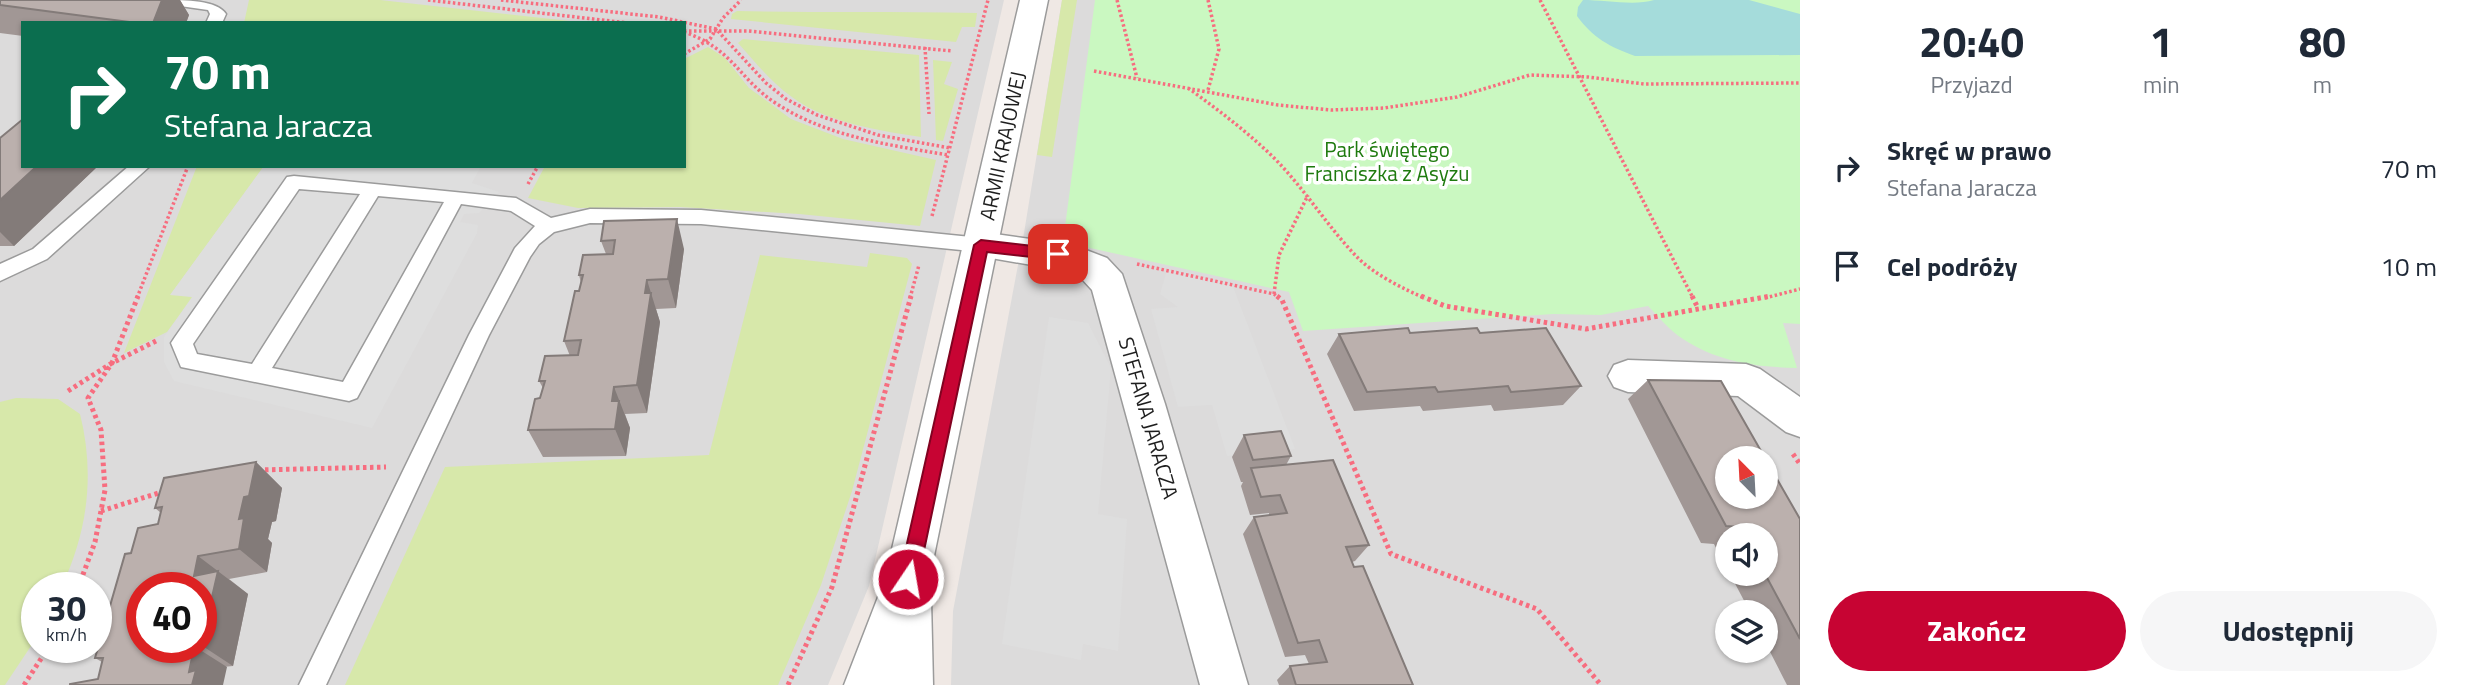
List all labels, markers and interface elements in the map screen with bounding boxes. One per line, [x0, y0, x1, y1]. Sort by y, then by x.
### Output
text: 20:40 [1919, 9, 2024, 73]
text: 1 [2150, 9, 2173, 73]
text: 80 [2299, 9, 2346, 73]
text: 70 m [164, 33, 271, 108]
icon: right [49, 49, 140, 140]
text: Przyjazd [1930, 67, 2013, 102]
text: min [2143, 67, 2180, 102]
text: m [2313, 67, 2332, 102]
street label: ARMII KRAJOWEJ [971, 68, 1033, 223]
text: Stefana Jaracza [164, 101, 372, 149]
text: Skręć w prawo [1887, 131, 2052, 170]
park label: Park świętego Franciszka z Asyżu [1304, 133, 1470, 189]
icon: right [1828, 149, 1866, 187]
text: 70 m [2380, 149, 2437, 188]
text: Stefana Jaracza [1887, 170, 2037, 205]
pin [1028, 224, 1088, 284]
icon: arrive [1039, 235, 1077, 273]
icon: arrive [1828, 247, 1866, 285]
text: Cel podróży [1887, 247, 2017, 286]
text: 10 m [2380, 247, 2437, 286]
street label: STEFANA JARACZA [1111, 333, 1187, 503]
north arrow [1715, 446, 1778, 509]
map controls [1715, 446, 1778, 663]
button: sound [1715, 523, 1778, 586]
position arrow [871, 542, 945, 616]
speed limit sign: 40 [126, 572, 217, 663]
text: 30 [47, 581, 86, 635]
button: Zakończ [1828, 591, 2126, 671]
button: Udostępnij [2140, 591, 2437, 671]
button: layers [1715, 600, 1778, 663]
text: km/h [46, 621, 87, 648]

